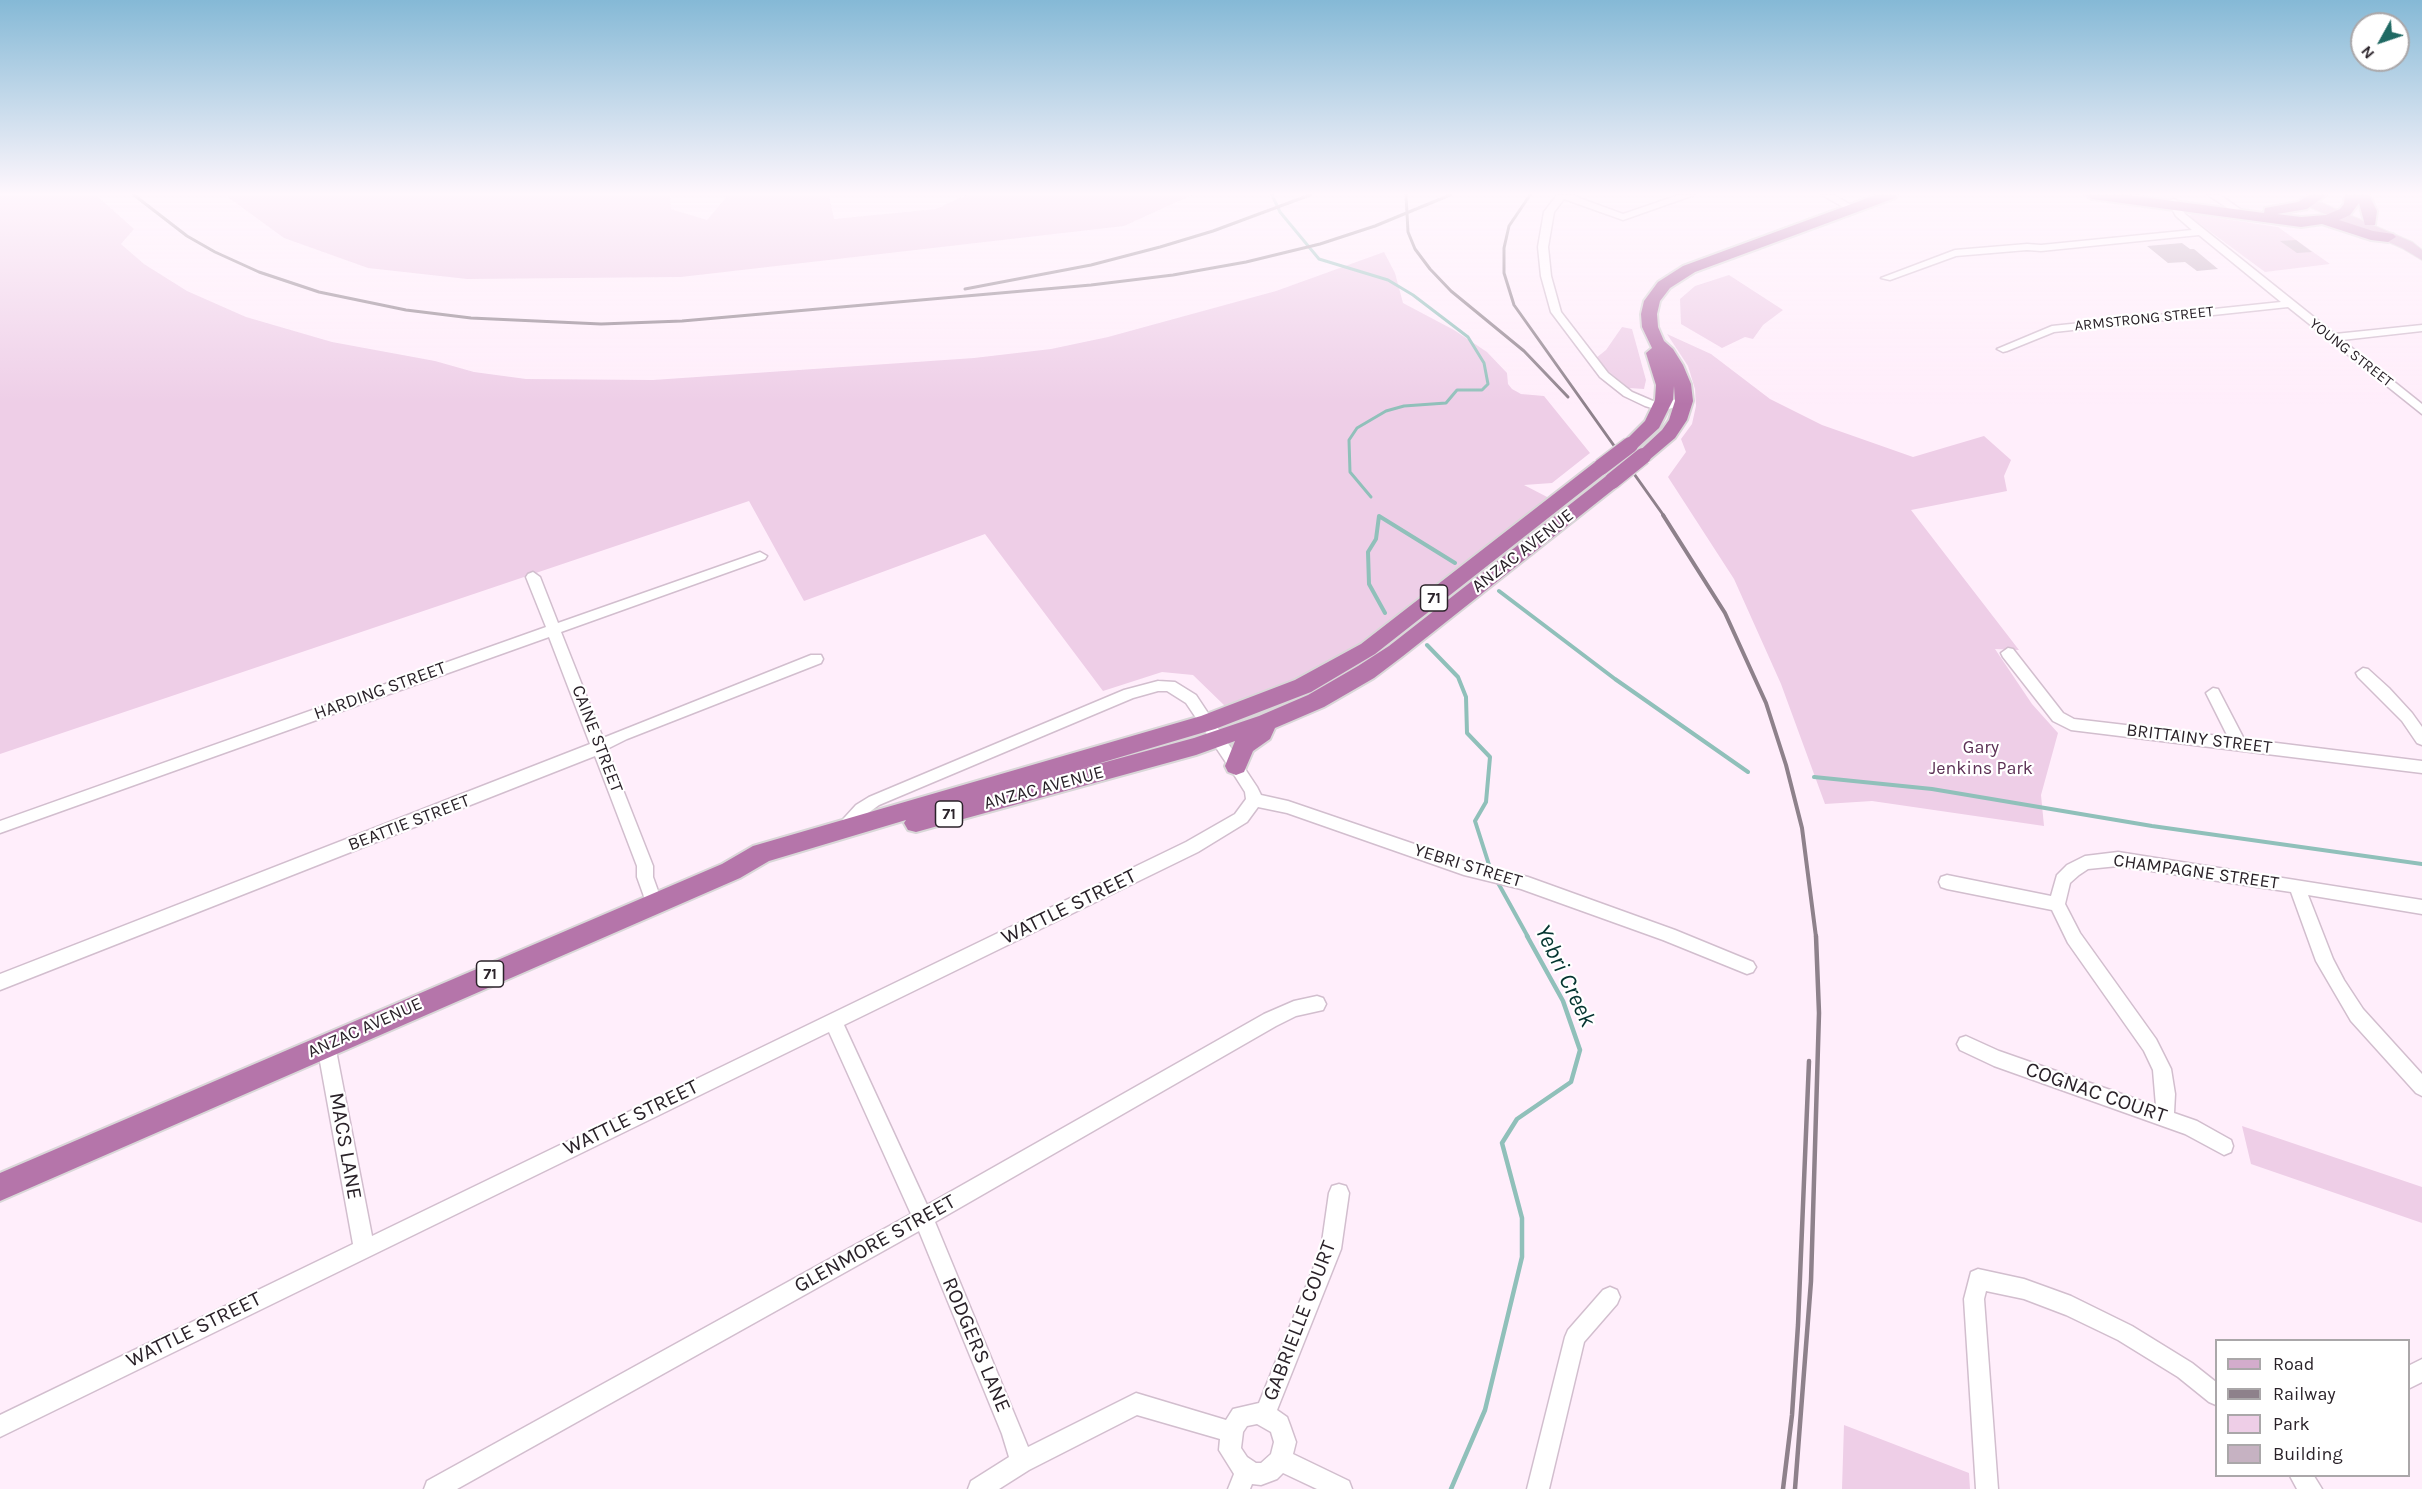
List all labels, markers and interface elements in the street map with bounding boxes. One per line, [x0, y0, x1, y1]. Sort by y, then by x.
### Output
north arrow [2350, 12, 2410, 72]
text: N [2356, 42, 2378, 63]
street label: ARMSTRONG STREET [2074, 303, 2214, 335]
street label: YOUNG STREET [2306, 315, 2396, 391]
street label: ANZAC AVENUE [1468, 505, 1578, 597]
road number: 71 [1420, 585, 1448, 611]
street label: HARDING STREET [311, 657, 449, 725]
street label: CAINE STREET [567, 682, 627, 796]
street label: BRITTAINY STREET [2125, 719, 2273, 759]
park label: Gary Jenkins Park [1929, 737, 2033, 780]
street label: ANZAC AVENUE [982, 762, 1106, 814]
street label: BEATTIE STREET [345, 790, 473, 856]
road number: 71 [936, 801, 962, 827]
street label: YEBRI STREET [1411, 839, 1525, 893]
street label: CHAMPAGNE STREET [2112, 850, 2280, 894]
street label: WATTLE STREET [997, 863, 1141, 951]
water label: Yebri Creek [1528, 920, 1602, 1032]
road number: 71 [476, 961, 504, 987]
street label: ANZAC AVENUE [304, 993, 426, 1063]
street label: COGNAC COURT [2022, 1057, 2170, 1129]
street label: WATTLE STREET [559, 1074, 703, 1162]
street label: MACS LANE [323, 1090, 367, 1202]
street label: GLENMORE STREET [790, 1189, 960, 1299]
street label: GABRIELLE COURT [1258, 1238, 1342, 1404]
street label: RODGERS LANE [936, 1274, 1016, 1416]
street label: WATTLE STREET [122, 1286, 266, 1374]
legend [2215, 1339, 2410, 1477]
text: Road [2273, 1353, 2314, 1375]
text: Railway [2273, 1383, 2336, 1405]
text: Park [2273, 1413, 2310, 1435]
text: Building [2273, 1443, 2343, 1465]

